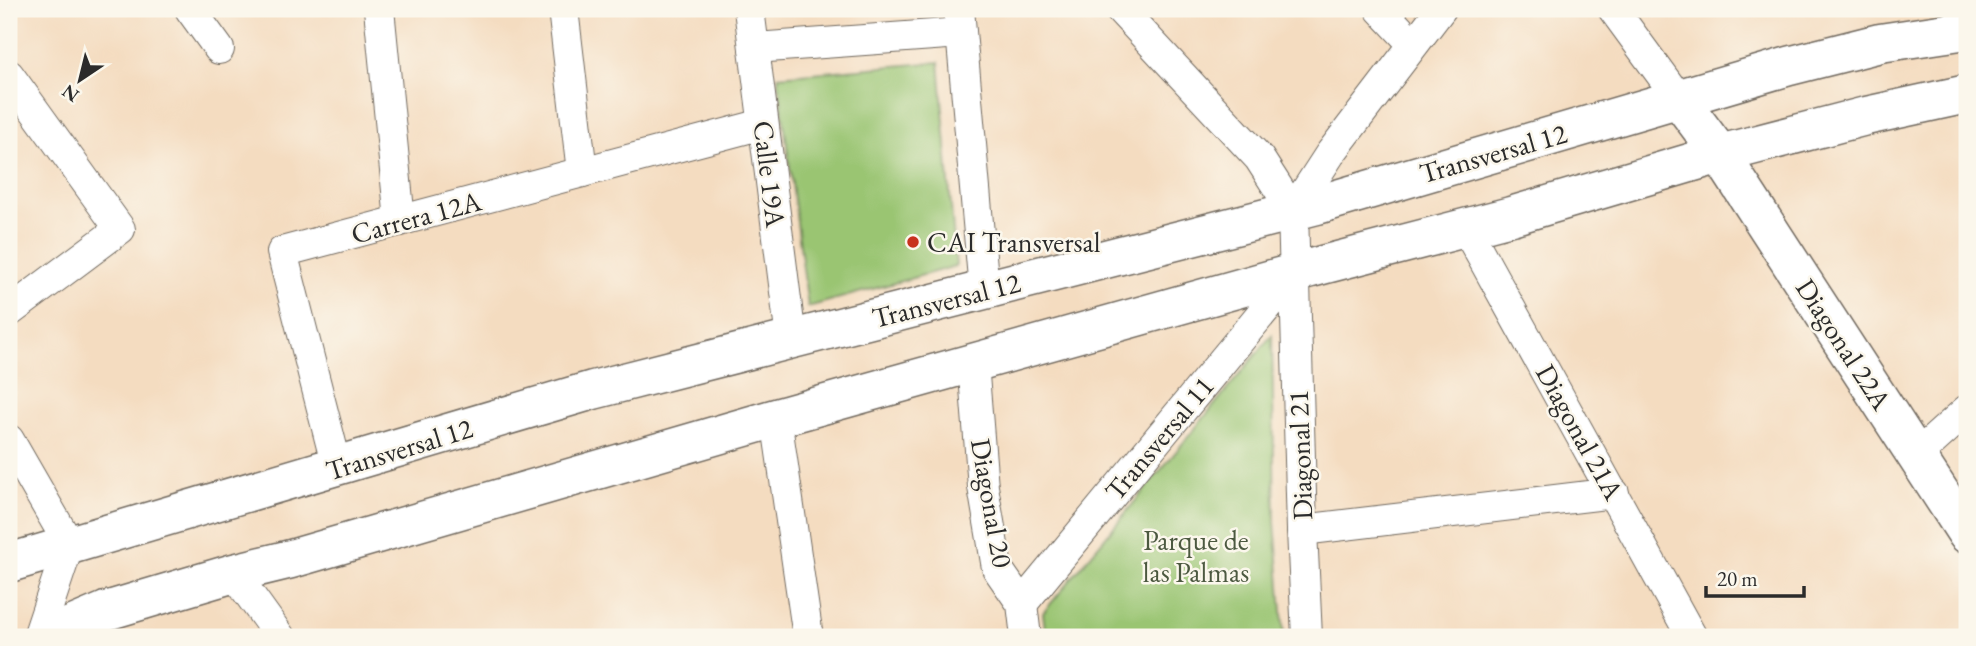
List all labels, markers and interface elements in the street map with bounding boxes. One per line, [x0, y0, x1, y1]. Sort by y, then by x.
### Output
north arrow [46, 46, 116, 116]
text: N [57, 79, 84, 108]
street label: Transversal 12 [1415, 115, 1571, 191]
street label: Calle 19A [746, 119, 794, 230]
street label: Carrera 12A [347, 182, 486, 252]
place label: CAI Transversal [927, 224, 1101, 260]
marker: CAI Transversal [905, 234, 921, 250]
street label: Transversal 12 [868, 264, 1024, 336]
street label: Diagonal 22A [1788, 271, 1900, 417]
street label: Diagonal 21A [1528, 358, 1632, 507]
street label: Transversal 11 [1096, 368, 1222, 508]
street label: Diagonal 21 [1280, 389, 1320, 521]
street label: Transversal 12 [321, 409, 477, 488]
street label: Diagonal 20 [963, 436, 1021, 570]
park label: Parque de las Palmas [1143, 522, 1249, 590]
scale bar [1706, 555, 1804, 599]
text: 20 m [1717, 565, 1758, 592]

